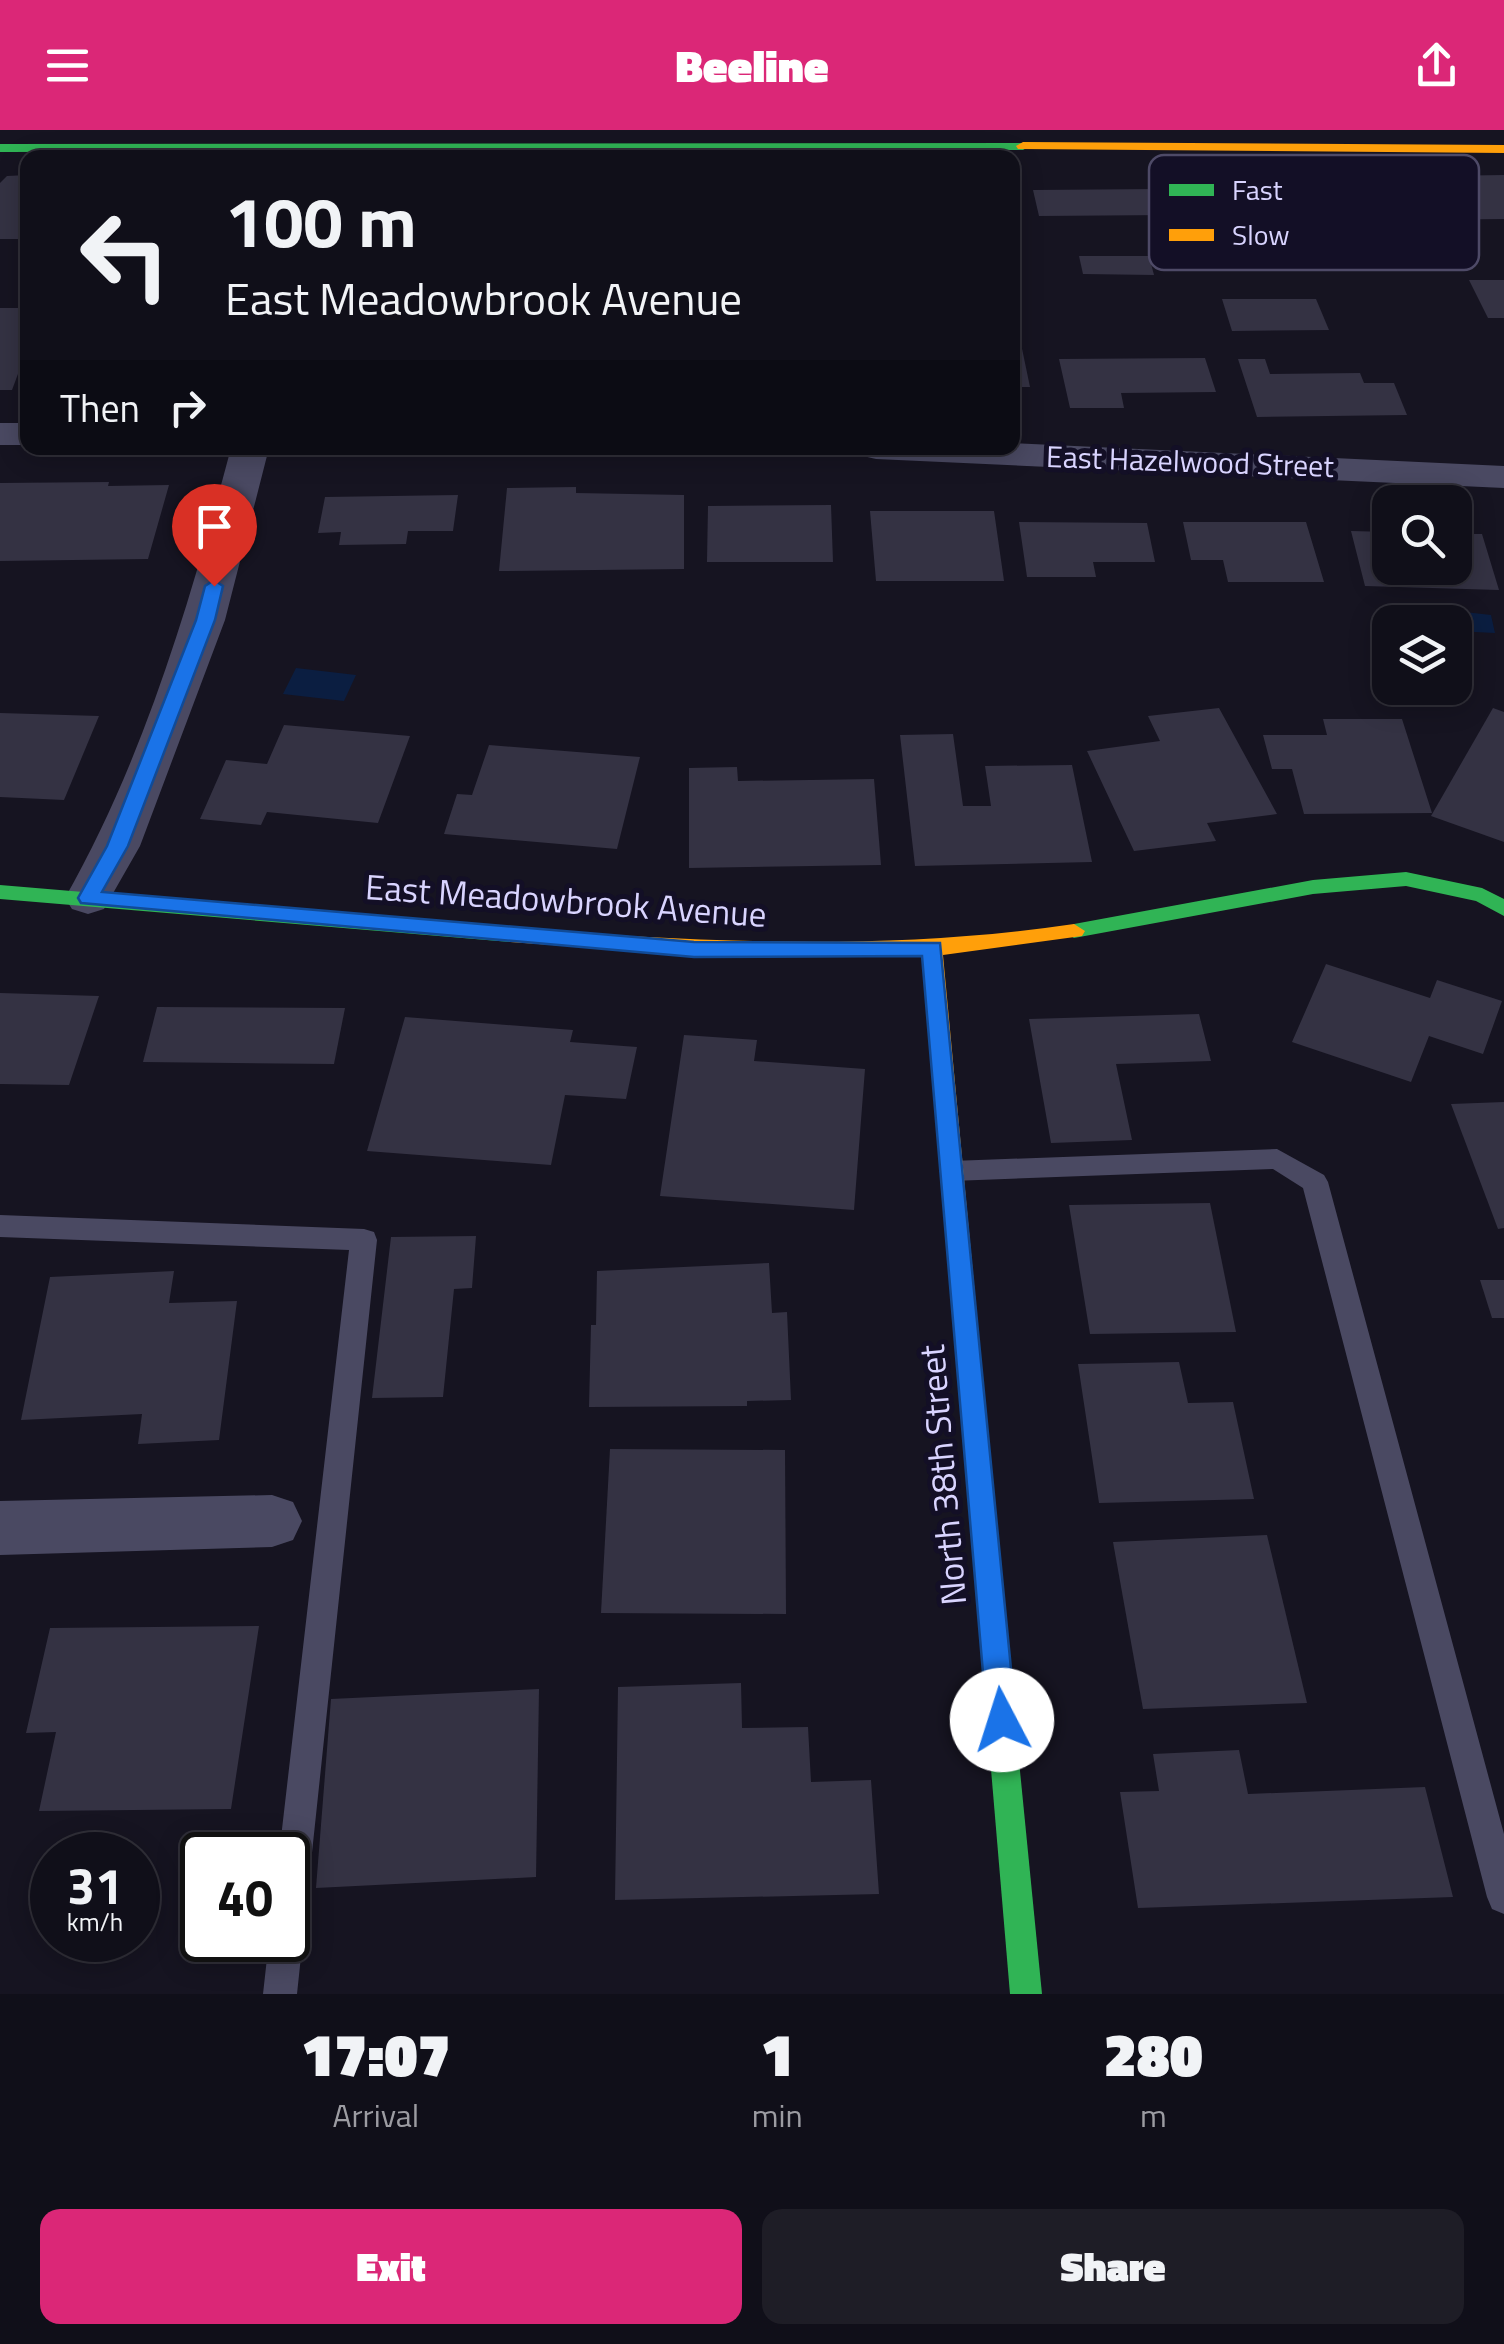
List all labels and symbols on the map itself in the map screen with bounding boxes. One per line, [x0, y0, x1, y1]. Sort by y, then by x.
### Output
legend [1149, 155, 1479, 270]
text: Fast [1232, 168, 1283, 211]
text: Slow [1232, 213, 1290, 256]
street label: East Hazelwood Street [1045, 433, 1335, 489]
pin [172, 484, 257, 587]
street label: East Meadowbrook Avenue [364, 859, 768, 941]
street label: North 38th Street [904, 1343, 980, 1607]
position arrow [950, 1668, 1054, 1772]
speed limit sign: 40 [180, 1832, 310, 1962]

